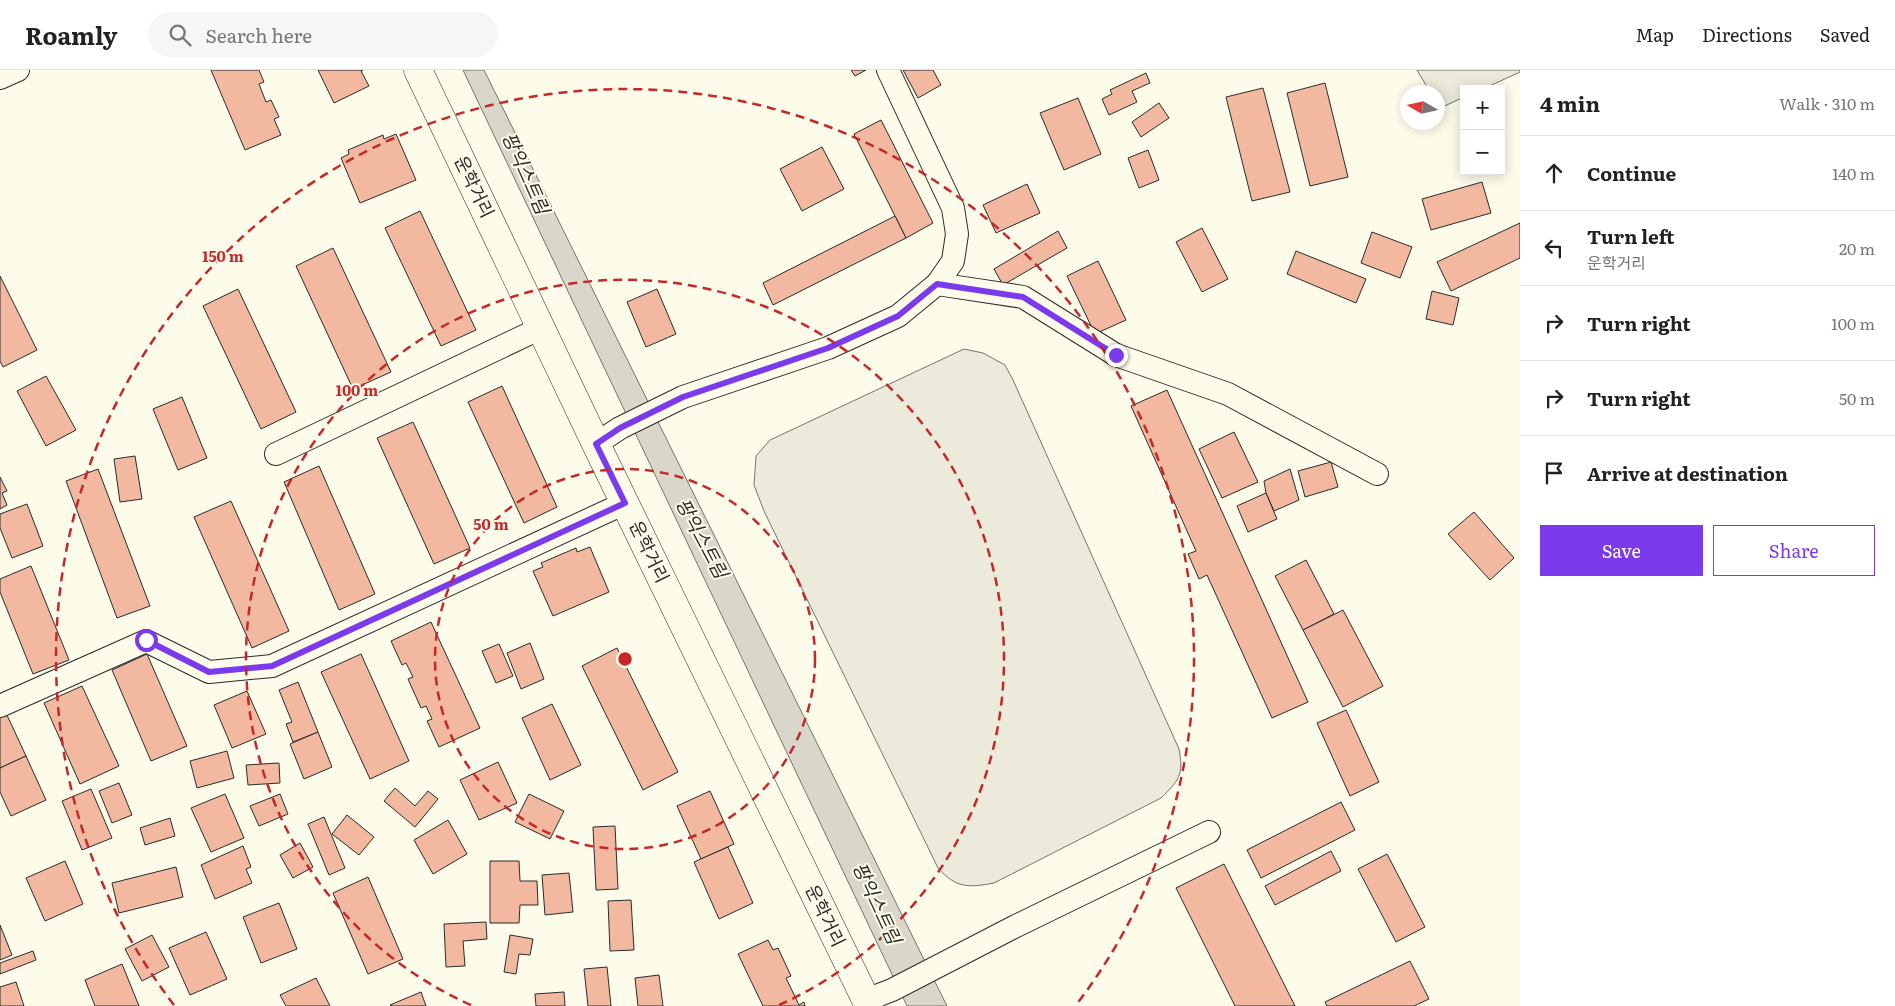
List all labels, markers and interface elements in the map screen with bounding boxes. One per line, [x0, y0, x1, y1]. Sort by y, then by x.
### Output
search box [148, 12, 498, 57]
text: Roamly [25, 17, 118, 52]
icon: search [166, 21, 194, 49]
text: Search here [206, 21, 312, 49]
text: Map [1636, 21, 1674, 48]
text: Directions [1702, 21, 1792, 48]
text: Saved [1820, 21, 1870, 48]
north arrow [1400, 85, 1445, 130]
map controls [1460, 85, 1505, 175]
button: + [1460, 85, 1505, 130]
text: 4 min [1540, 87, 1600, 118]
text: Walk · 310 m [1779, 91, 1875, 115]
water label: 팡익스트림 [496, 127, 558, 220]
button: − [1460, 130, 1505, 175]
street label: 운학거리 [449, 151, 502, 222]
icon: ahead [1540, 159, 1568, 187]
text: Continue [1587, 159, 1676, 187]
text: 140 m [1832, 161, 1875, 185]
text: Turn left [1587, 222, 1674, 250]
icon: left [1540, 234, 1568, 262]
text: 20 m [1839, 236, 1875, 260]
text: 150 m [202, 244, 244, 267]
text: 운학거리 [1587, 250, 1646, 274]
icon: right [1540, 309, 1568, 337]
text: Turn right [1587, 309, 1691, 337]
text: 100 m [1831, 311, 1875, 335]
route end [1105, 344, 1128, 367]
text: 100 m [336, 378, 378, 401]
icon: right [1540, 384, 1568, 412]
text: Turn right [1587, 384, 1691, 412]
text: 50 m [1839, 386, 1875, 410]
icon: arrive [1540, 459, 1568, 487]
text: Arrive at destination [1587, 459, 1788, 487]
water label: 팡익스트림 [670, 492, 736, 584]
text: 50 m [473, 512, 509, 535]
street label: 운학거리 [624, 516, 677, 587]
button: Save [1540, 525, 1703, 576]
button: Share [1713, 525, 1875, 576]
route start [135, 629, 158, 652]
centre of rings [616, 650, 634, 668]
water label: 팡익스트림 [847, 857, 910, 949]
street label: 운학거리 [800, 880, 853, 951]

